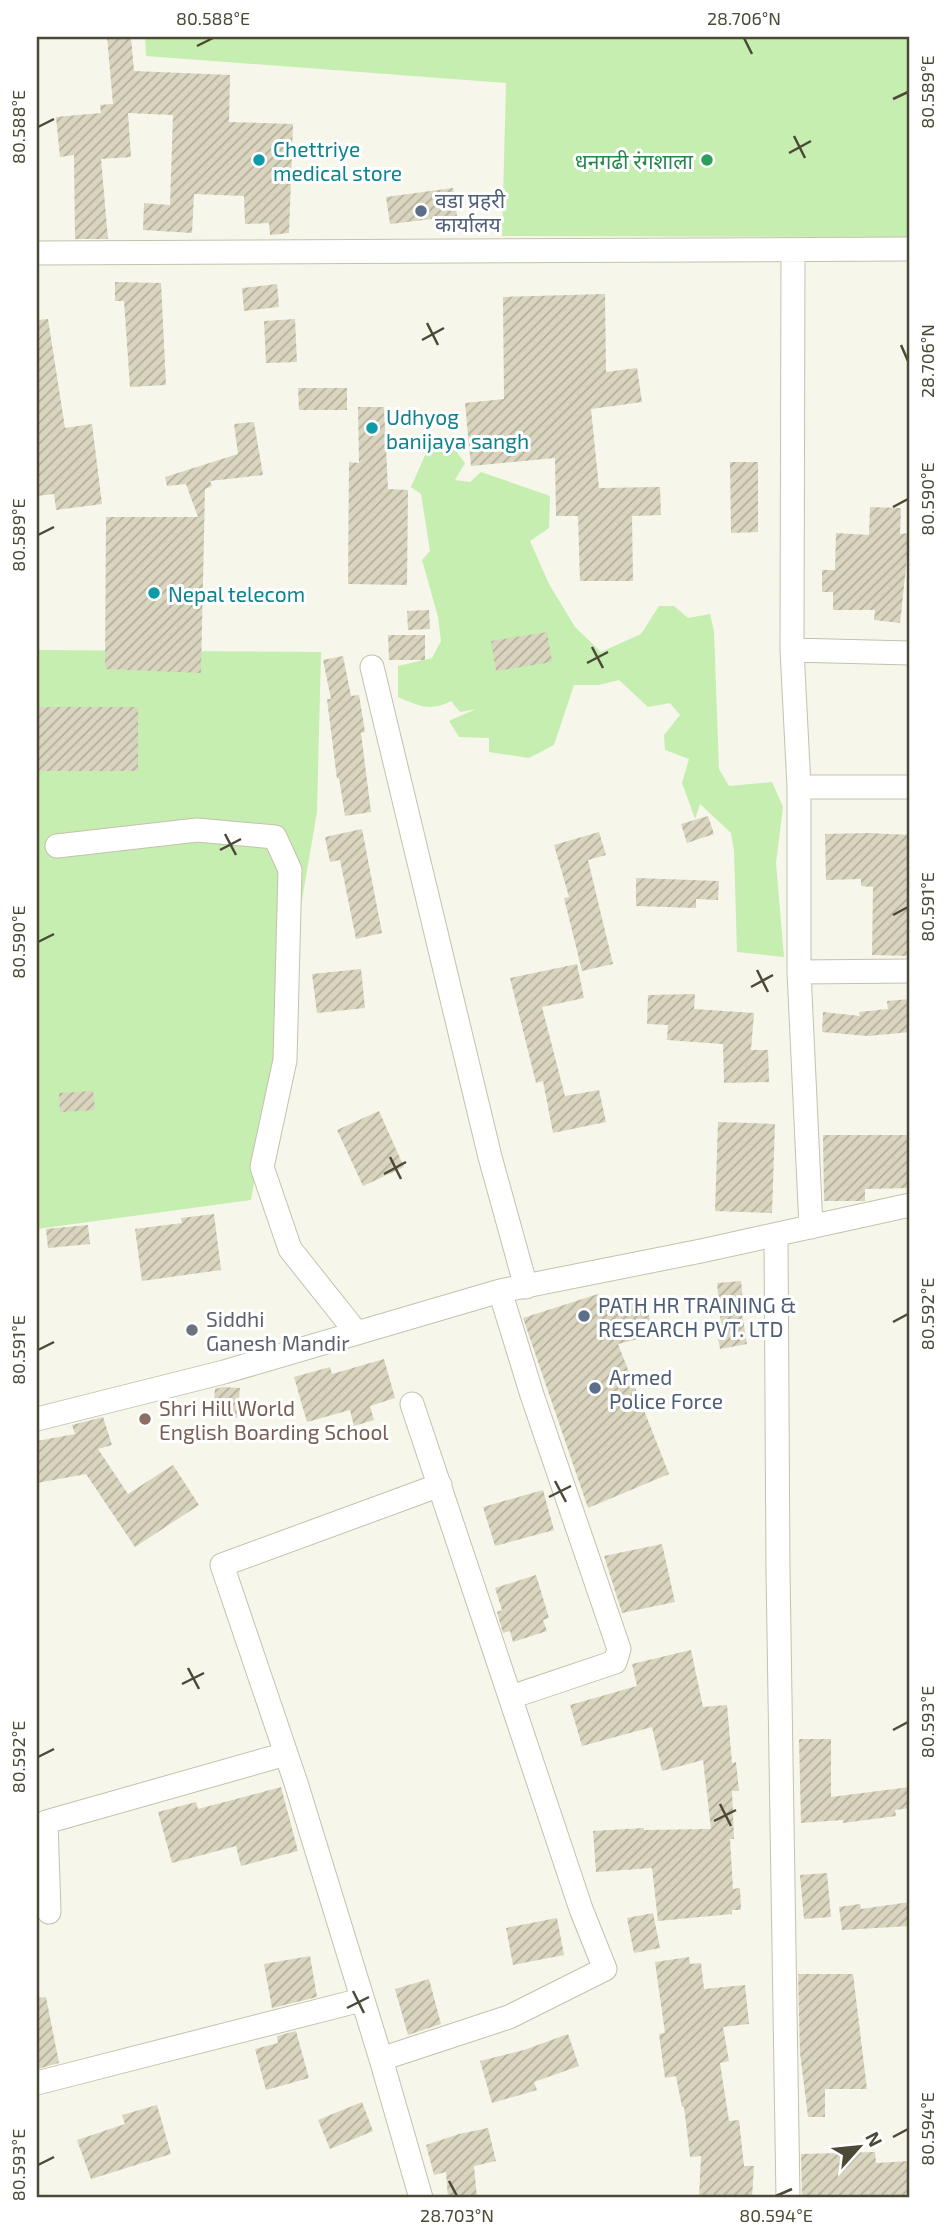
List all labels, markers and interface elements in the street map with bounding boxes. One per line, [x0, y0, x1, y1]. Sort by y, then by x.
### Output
text: 80.588°E [176, 7, 250, 29]
text: 28.706°N [707, 7, 781, 29]
text: 80.589°E [916, 55, 938, 129]
text: 80.588°E [7, 90, 29, 164]
place label: Chettriye medical store [273, 136, 402, 185]
place label: धनगढी रंगशाला [575, 148, 694, 173]
marker: Chettriye medical store [251, 152, 267, 168]
marker: धनगढी रंगशाला [699, 152, 715, 168]
place label: वडा प्रहरी कार्यालय [435, 187, 506, 236]
marker: वडा प्रहरी कार्यालय [413, 203, 429, 219]
text: 28.706°N [916, 324, 938, 398]
place label: Udhyog banijaya sangh [386, 404, 529, 454]
marker: Udhyog banijaya sangh [364, 420, 380, 436]
text: 80.590°E [916, 462, 938, 536]
text: 80.589°E [7, 498, 29, 572]
place label: Nepal telecom [168, 581, 305, 606]
marker: Nepal telecom [146, 585, 162, 601]
text: 80.591°E [916, 872, 938, 942]
text: 80.590°E [7, 905, 29, 979]
text: 80.592°E [916, 1278, 938, 1350]
place label: PATH HR TRAINING & RESEARCH PVT. LTD [598, 1292, 797, 1341]
place label: Siddhi Ganesh Mandir [206, 1306, 350, 1355]
marker: PATH HR TRAINING & RESEARCH PVT. LTD [576, 1308, 592, 1324]
text: 80.591°E [7, 1315, 29, 1385]
marker: Siddhi Ganesh Mandir [184, 1322, 200, 1338]
place label: Armed Police Force [609, 1364, 723, 1413]
marker: Armed Police Force [587, 1380, 603, 1396]
place label: Shri Hill World English Boarding School [159, 1395, 389, 1444]
marker: Shri Hill World English Boarding School [137, 1411, 153, 1427]
text: 80.593°E [916, 1686, 938, 1758]
text: 80.592°E [7, 1721, 29, 1793]
text: 80.594°E [916, 2092, 938, 2166]
north arrow [824, 2112, 894, 2182]
text: N [861, 2128, 888, 2150]
text: 80.593°E [7, 2129, 29, 2201]
text: 28.703°N [420, 2204, 494, 2226]
text: 80.594°E [739, 2204, 813, 2226]

